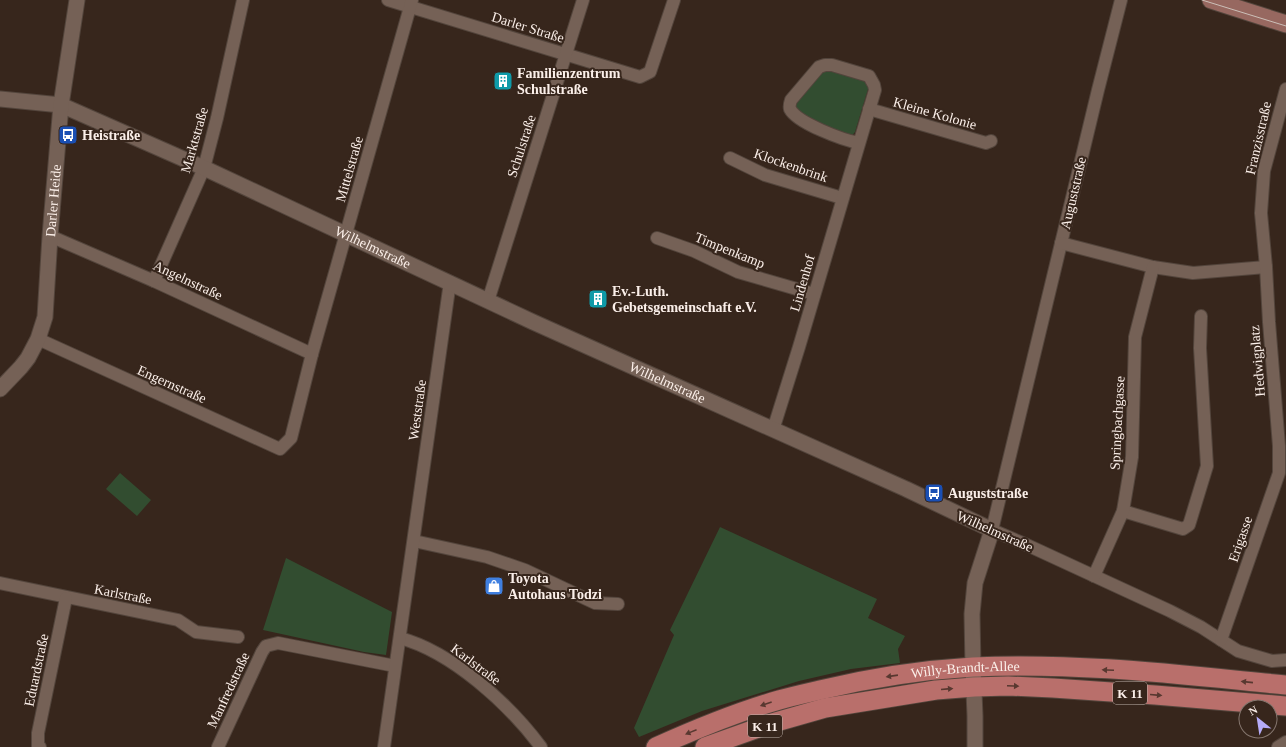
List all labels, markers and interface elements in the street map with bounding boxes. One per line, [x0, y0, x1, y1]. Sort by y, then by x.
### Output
street label: Darler Straße [490, 9, 566, 46]
place label: Familienzentrum Schulstraße [517, 66, 621, 97]
building icon: Familienzentrum Schulstraße [492, 70, 514, 92]
street label: Kleine Kolonie [891, 94, 978, 133]
street label: Franzisstraße [1243, 100, 1274, 176]
street label: Marktstraße [178, 106, 211, 175]
street label: Schulstraße [504, 113, 539, 180]
bus stop icon: Heistraße [57, 124, 79, 146]
place label: Heistraße [82, 128, 140, 143]
street label: Mittelstraße [333, 135, 366, 204]
street label: Klockenbrink [752, 146, 830, 185]
street label: Auguststraße [1058, 155, 1089, 231]
street label: Darler Heide [43, 164, 64, 238]
street label: Wilhelmstraße [332, 223, 413, 272]
street label: Timpenkamp [693, 230, 767, 271]
street label: Lindenhof [787, 253, 818, 313]
street label: Angelnstraße [151, 258, 225, 303]
place label: Ev.-Luth. Gebetsgemeinschaft e.V. [612, 284, 757, 315]
building icon: Ev.-Luth. Gebetsgemeinschaft e.V. [587, 288, 609, 310]
street label: Hedwigplatz [1247, 325, 1268, 397]
street label: Wilhelmstraße [627, 359, 708, 406]
street label: Engernstraße [135, 363, 209, 406]
street label: Springbachgasse [1108, 376, 1127, 470]
street label: Weststraße [406, 379, 429, 441]
bus stop icon: Auguststraße [923, 482, 945, 504]
place label: Auguststraße [948, 486, 1028, 501]
street label: Wilhelmstraße [954, 508, 1035, 555]
street label: Erigasse [1226, 514, 1255, 564]
place label: Toyota Autohaus Todzi [508, 571, 602, 602]
shop icon: Toyota Autohaus Todzi [483, 575, 505, 597]
street label: Karlstraße [93, 582, 153, 607]
street label: Eduardstraße [21, 632, 52, 708]
street label: Karlstraße [448, 641, 503, 688]
street label: Manfredstraße [204, 650, 253, 730]
street label: Willy-Brandt-Allee [910, 659, 1020, 681]
one-way arrow [1102, 666, 1115, 673]
one-way arrow [886, 673, 898, 679]
one-way arrow [1241, 678, 1253, 685]
road number: K 11 [1113, 682, 1147, 704]
one-way arrow [1007, 683, 1020, 689]
one-way arrow [941, 686, 953, 693]
one-way arrow [1150, 691, 1162, 698]
north arrow [1238, 699, 1278, 739]
one-way arrow [759, 701, 771, 707]
text: N [1247, 703, 1259, 718]
road number: K 11 [748, 715, 782, 737]
one-way arrow [685, 729, 696, 735]

